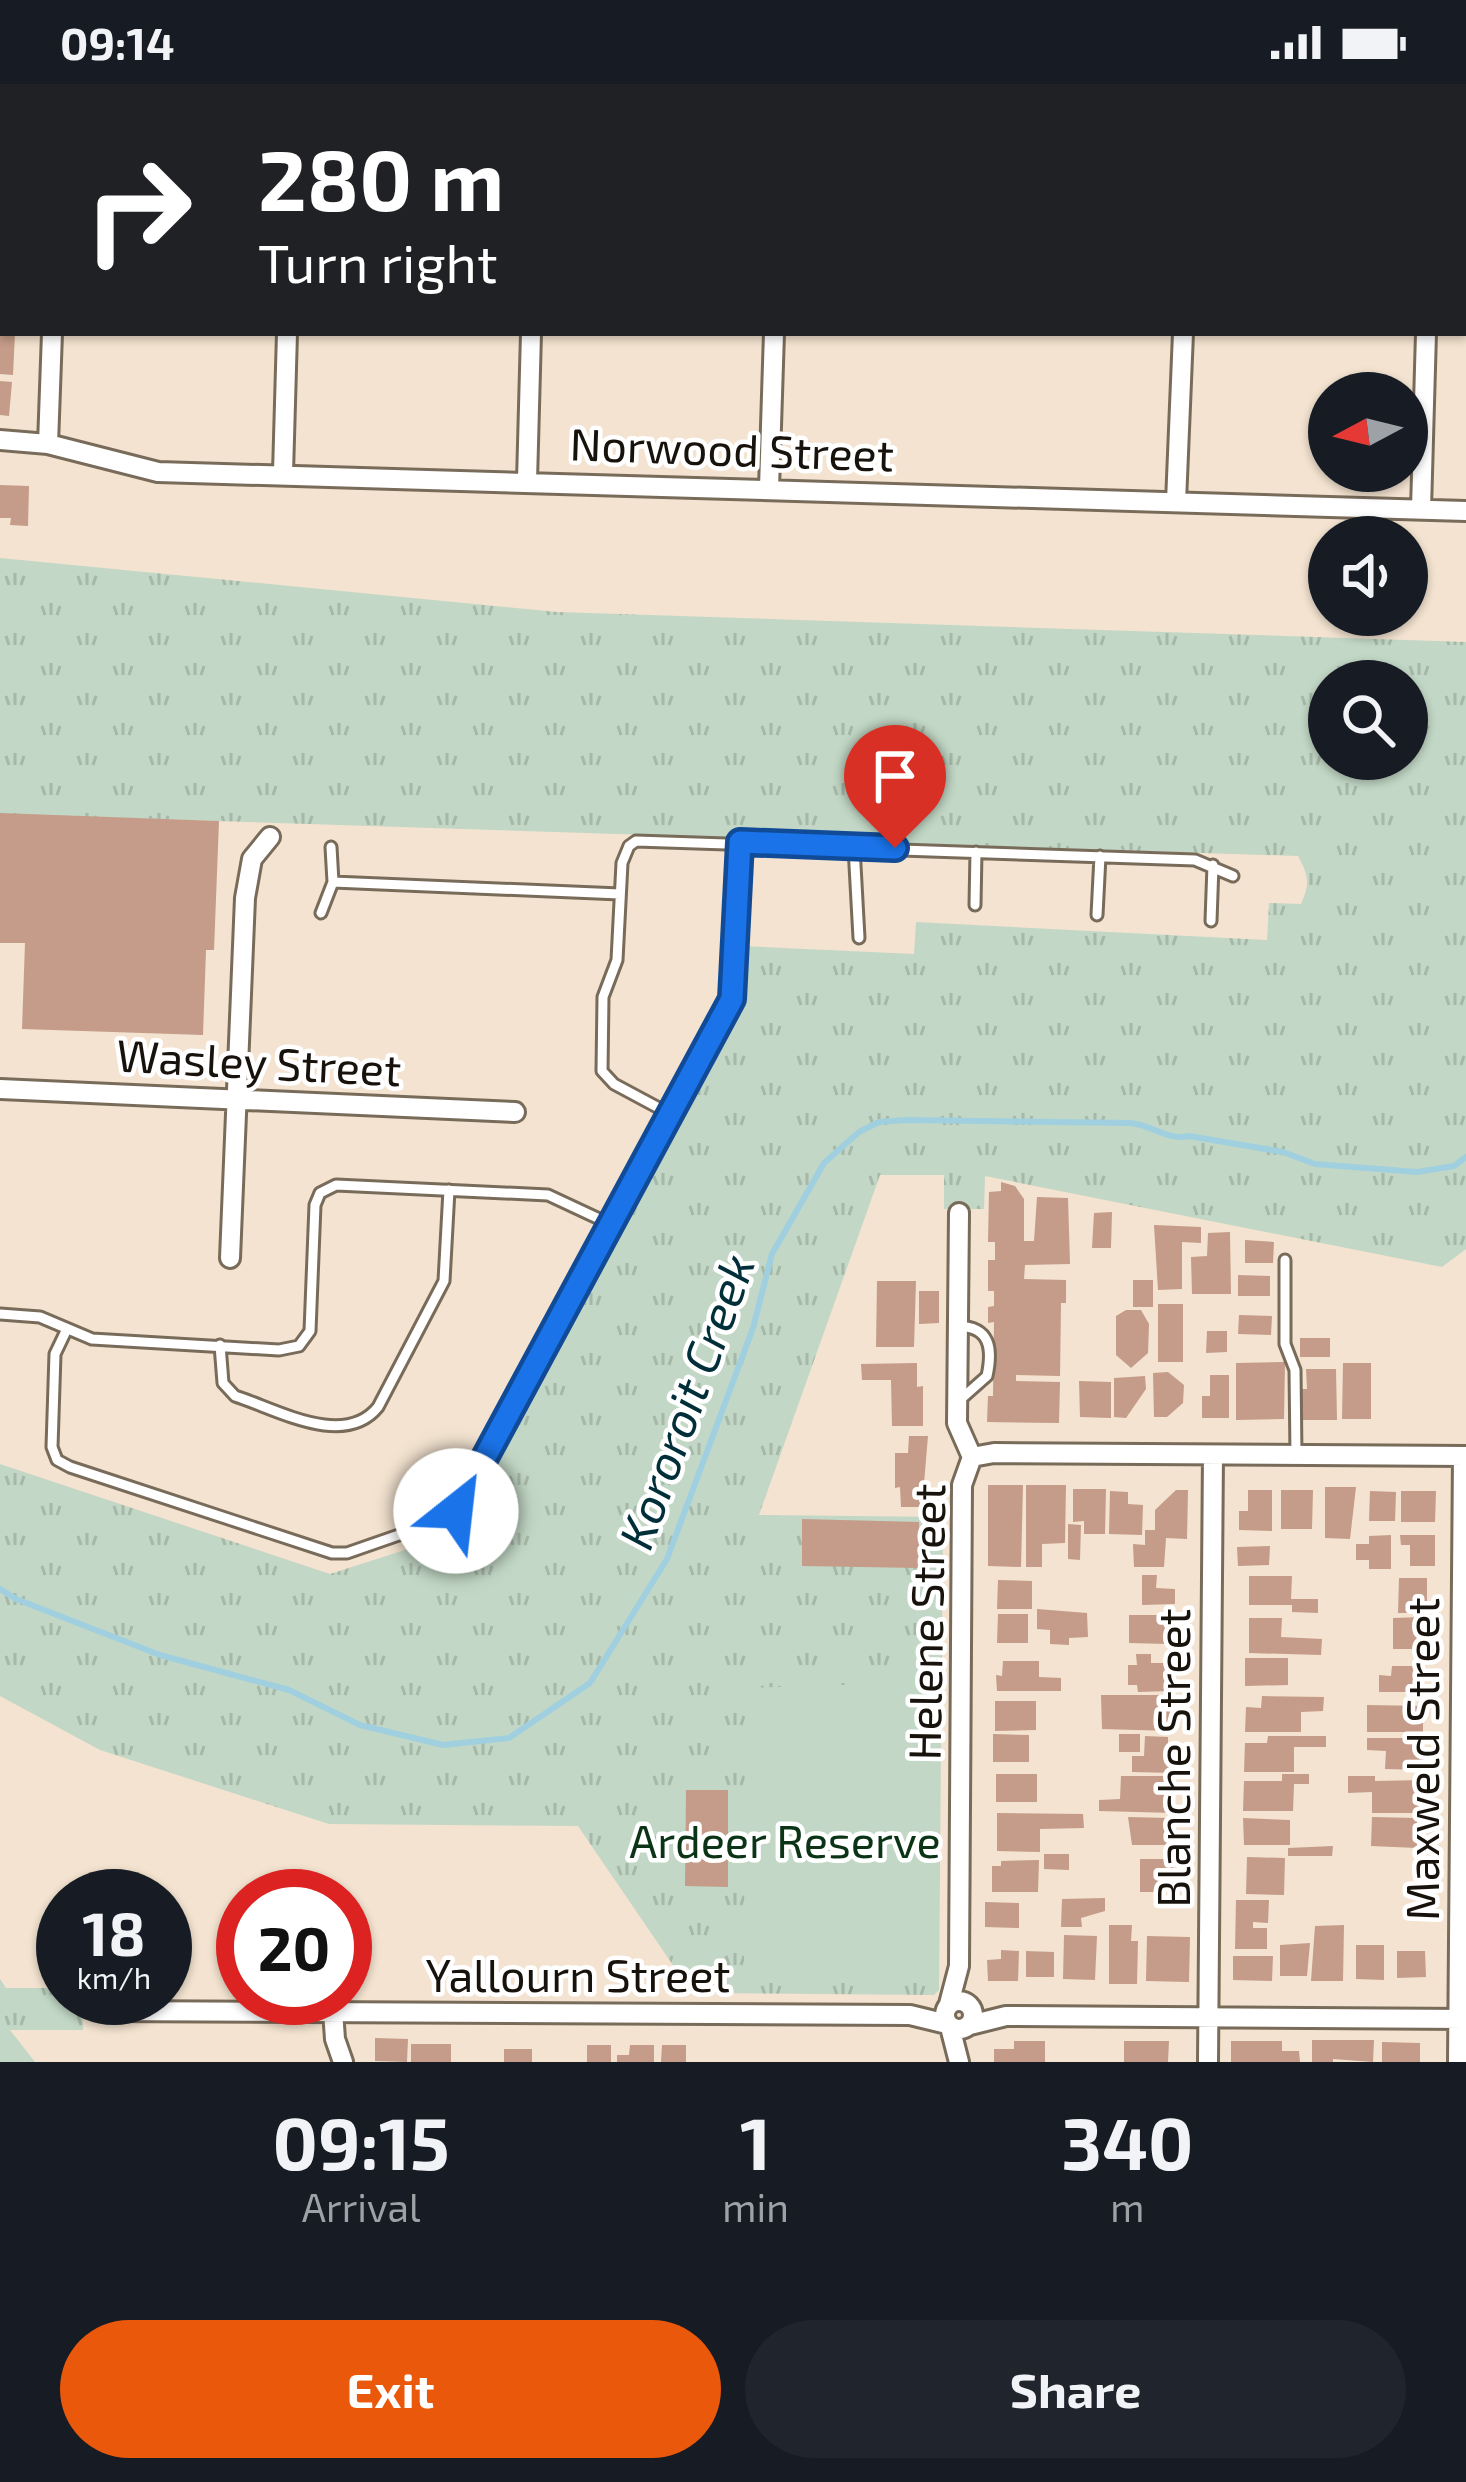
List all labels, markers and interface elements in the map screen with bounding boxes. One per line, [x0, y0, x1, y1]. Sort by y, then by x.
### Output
text: 09:14 [60, 15, 175, 69]
text: 280 m [258, 127, 504, 228]
icon: right [60, 132, 216, 288]
text: Turn right [258, 229, 498, 294]
north arrow [1308, 372, 1428, 492]
map controls [1308, 372, 1428, 780]
street label: Norwood Street [569, 415, 895, 481]
button: sound [1308, 516, 1428, 636]
button: search [1308, 660, 1428, 780]
pin [844, 725, 946, 848]
icon: arrive [862, 743, 928, 809]
street label: Wasley Street [115, 1027, 403, 1095]
water label: Kororoit Creek [605, 1246, 765, 1556]
position arrow [393, 1448, 519, 1574]
street label: Helene Street [896, 1483, 954, 1761]
street label: Maxweld Street [1394, 1597, 1448, 1921]
street label: Blanche Street [1145, 1608, 1199, 1908]
park label: Ardeer Reserve [629, 1813, 941, 1867]
speed limit sign: 20 [216, 1869, 372, 2025]
text: 18 [82, 1896, 146, 1968]
street label: Yallourn Street [425, 1947, 731, 2001]
text: km/h [77, 1959, 151, 1995]
text: 09:15 [273, 2098, 450, 2184]
text: 1 [740, 2098, 771, 2184]
text: 340 [1061, 2098, 1193, 2184]
text: Arrival [302, 2183, 420, 2230]
text: min [722, 2183, 789, 2230]
text: m [1110, 2183, 1144, 2230]
button: Exit [60, 2320, 721, 2458]
button: Share [745, 2320, 1406, 2458]

